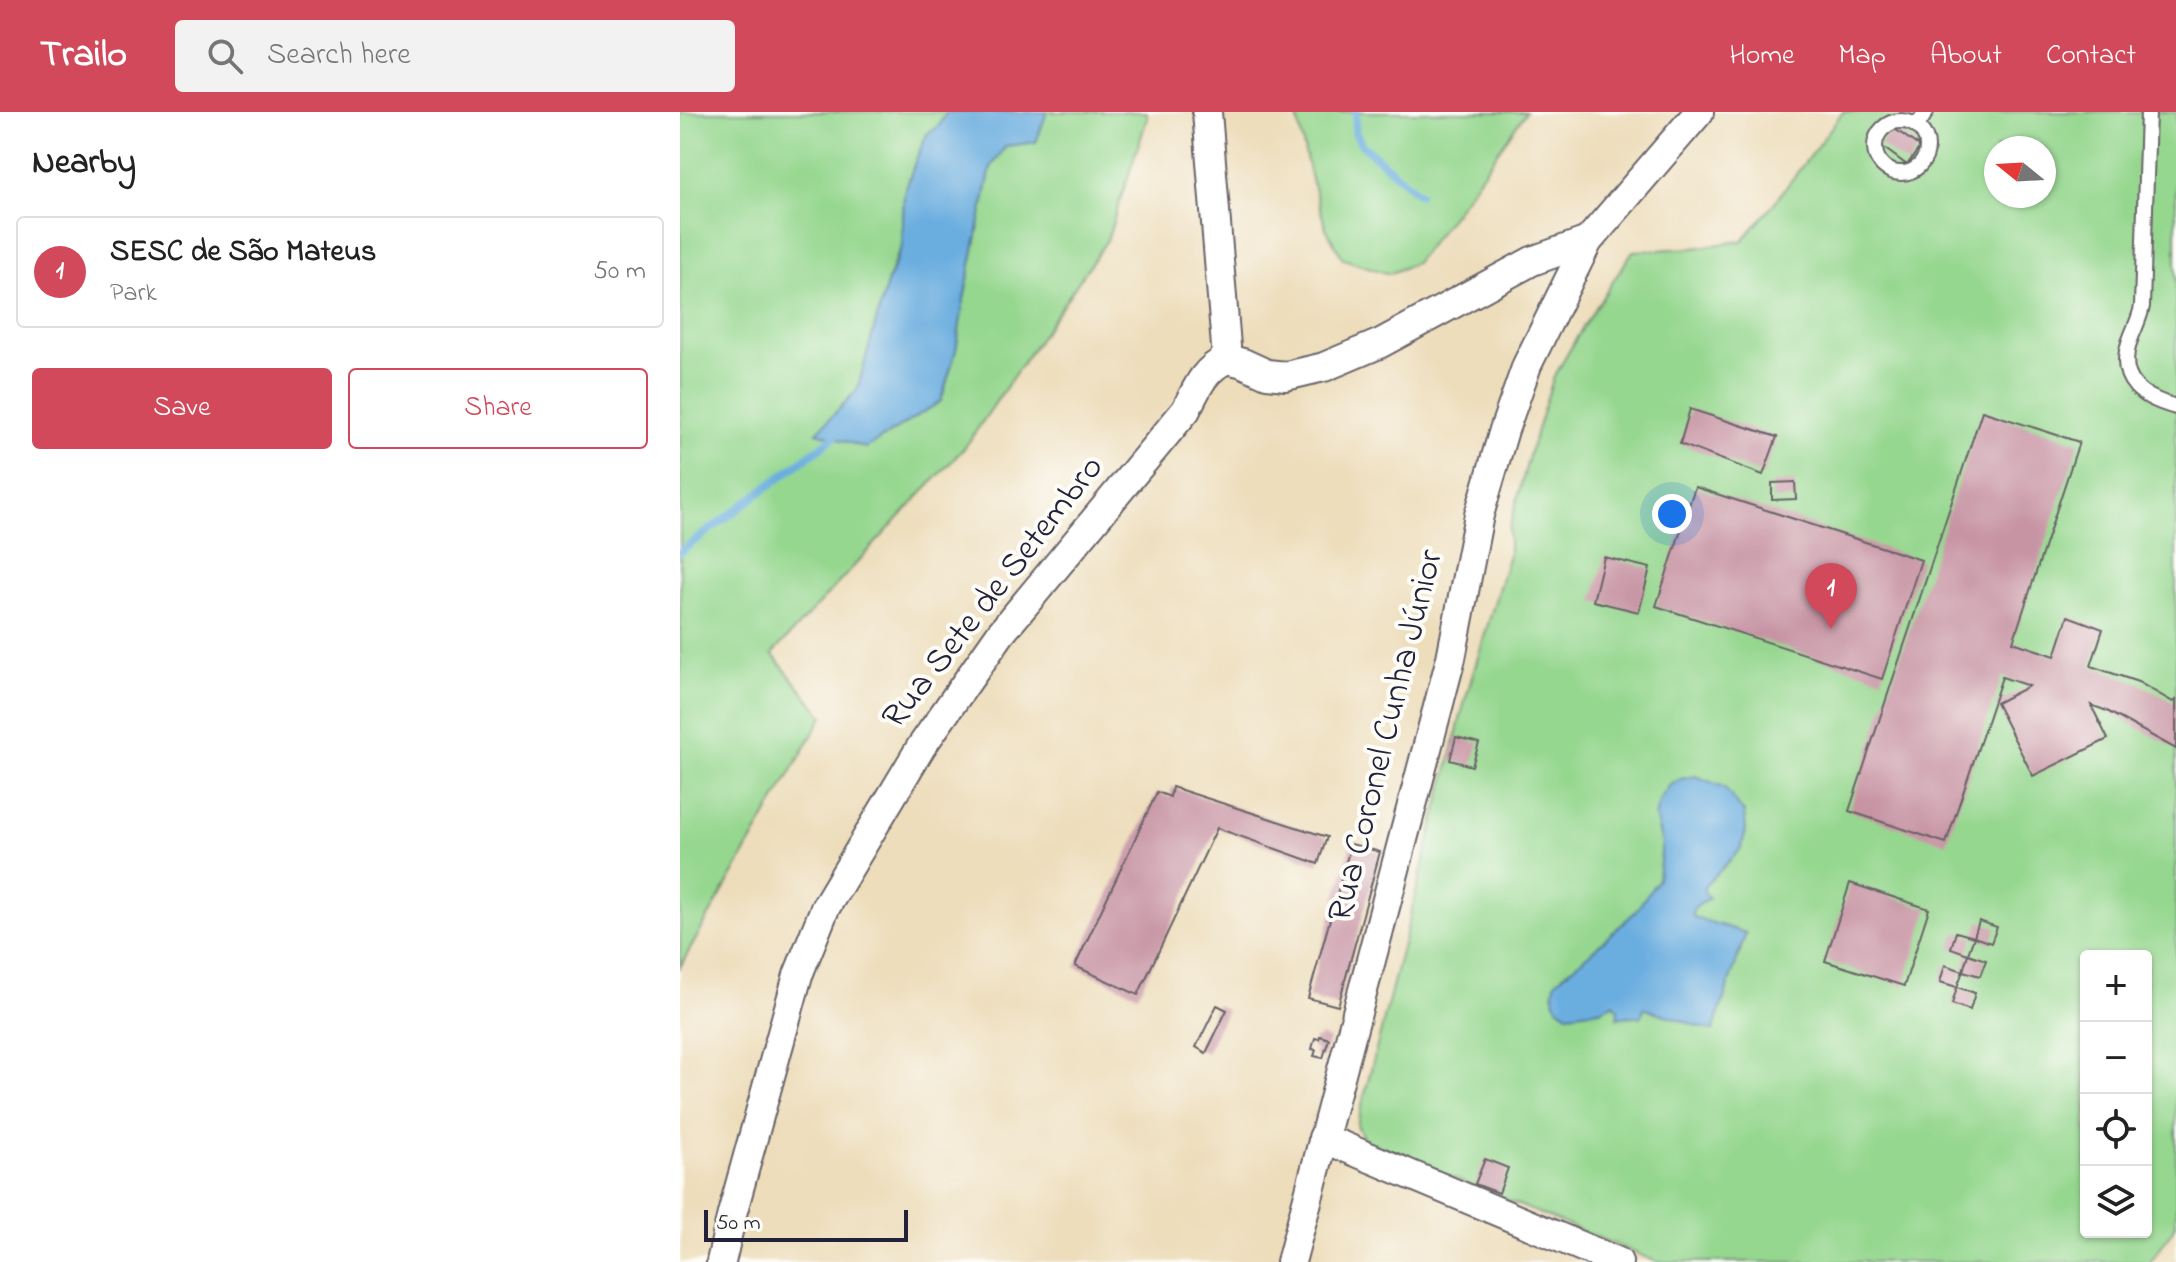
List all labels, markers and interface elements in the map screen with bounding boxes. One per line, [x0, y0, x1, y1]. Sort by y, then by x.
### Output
search box [175, 20, 735, 92]
text: Trailo [40, 28, 127, 84]
icon: search [203, 34, 247, 78]
text: Search here [267, 34, 411, 78]
text: Home [1729, 36, 1795, 77]
text: Map [1839, 36, 1886, 77]
text: About [1930, 36, 2002, 77]
text: Contact [2046, 36, 2136, 77]
north arrow [1984, 136, 2056, 208]
text: Nearby [32, 139, 136, 189]
text: SESC de São Mateus [110, 231, 376, 275]
text: 1 [56, 253, 64, 291]
text: 50 m [593, 253, 646, 291]
text: Park [110, 275, 157, 313]
button: Save [32, 368, 332, 449]
button: Share [348, 368, 648, 449]
street label: Rua Sete de Setembro [870, 445, 1118, 741]
your location [1652, 494, 1692, 534]
street label: Rua Coronel Cunha Júnior [1315, 544, 1459, 928]
pin: 1 [1805, 563, 1857, 629]
map controls [2080, 950, 2152, 1238]
button: + [2080, 950, 2152, 1022]
button: − [2080, 1022, 2152, 1094]
button: locate [2080, 1094, 2152, 1166]
button: layers [2080, 1166, 2152, 1238]
scale bar [704, 1206, 908, 1242]
text: 50 m [716, 1208, 761, 1240]

